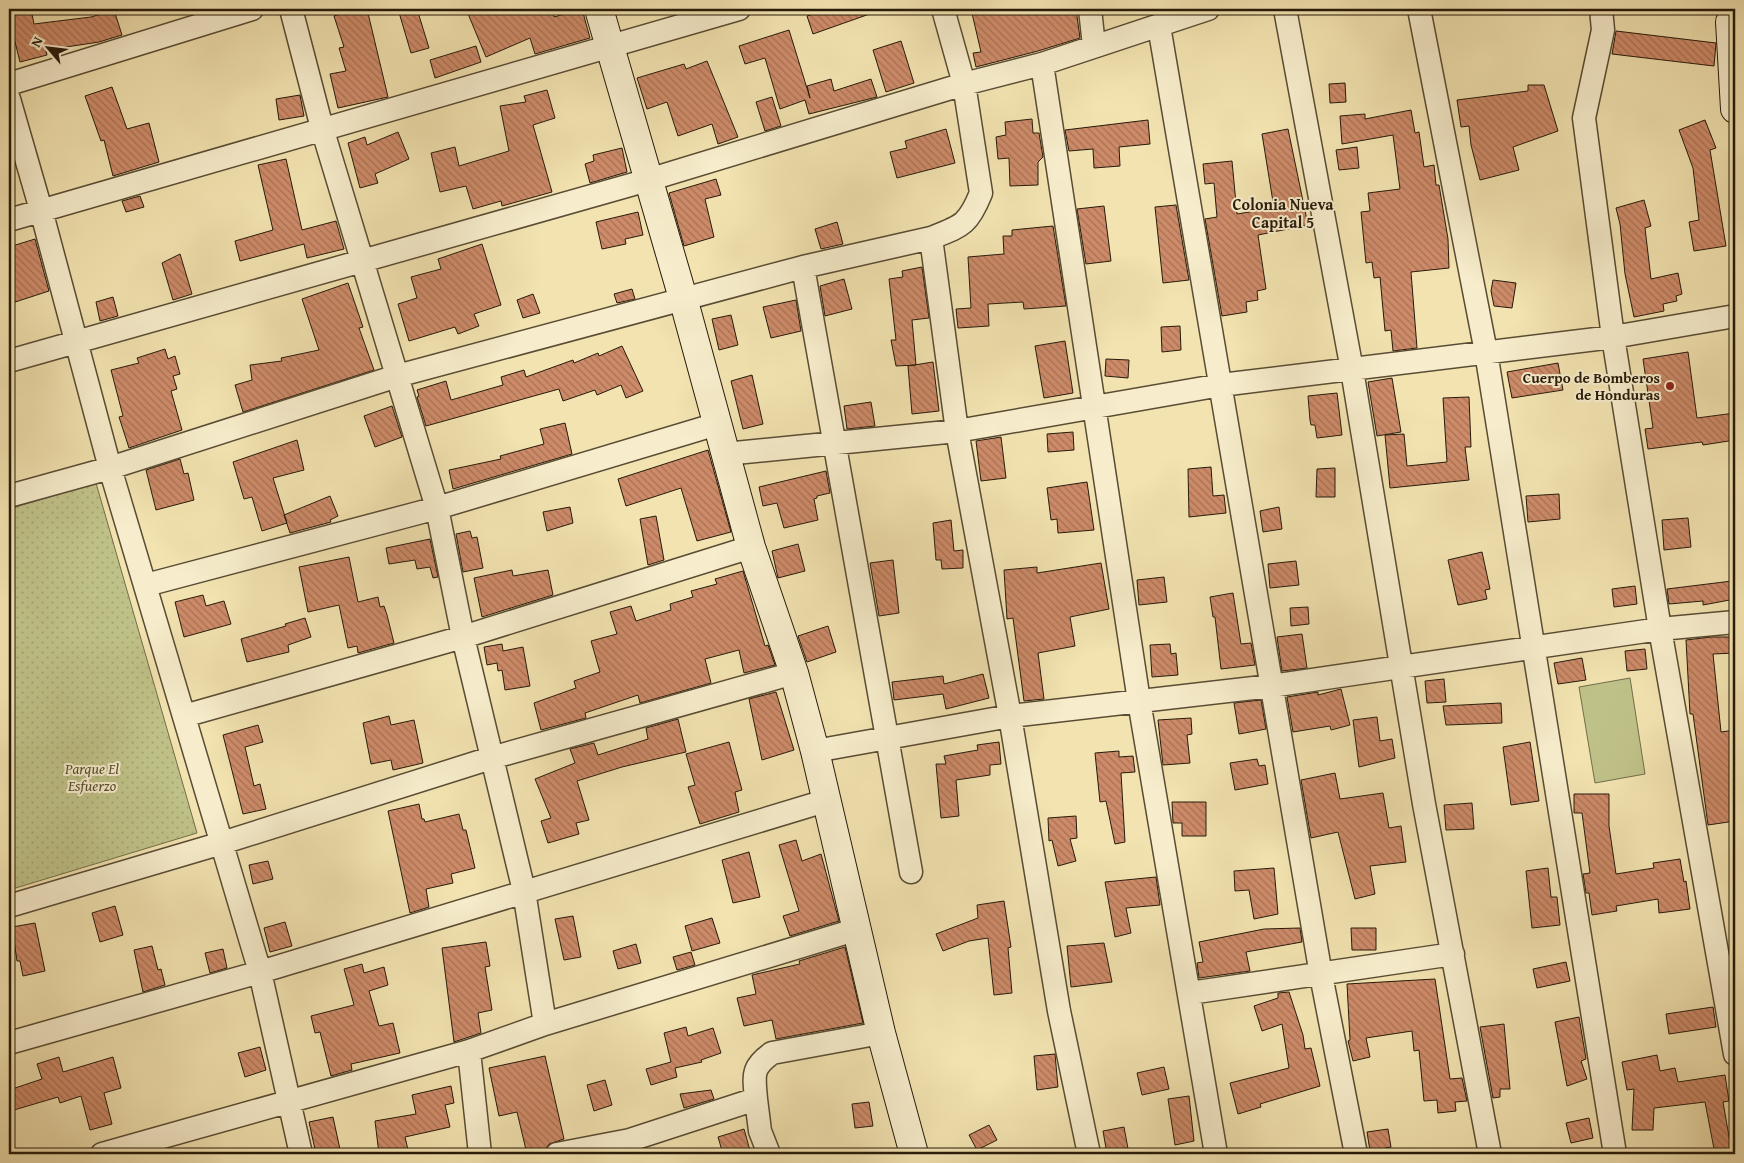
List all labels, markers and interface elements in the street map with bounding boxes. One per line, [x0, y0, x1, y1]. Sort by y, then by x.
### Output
north arrow [22, 22, 72, 72]
text: N [25, 33, 48, 51]
district label: Colonia Nueva Capital 5 [1233, 192, 1334, 234]
place label: Cuerpo de Bomberos de Honduras [1523, 367, 1660, 405]
marker: Cuerpo de Bomberos de Honduras [1664, 380, 1676, 392]
park label: Parque El Esfuerzo [64, 758, 119, 796]

